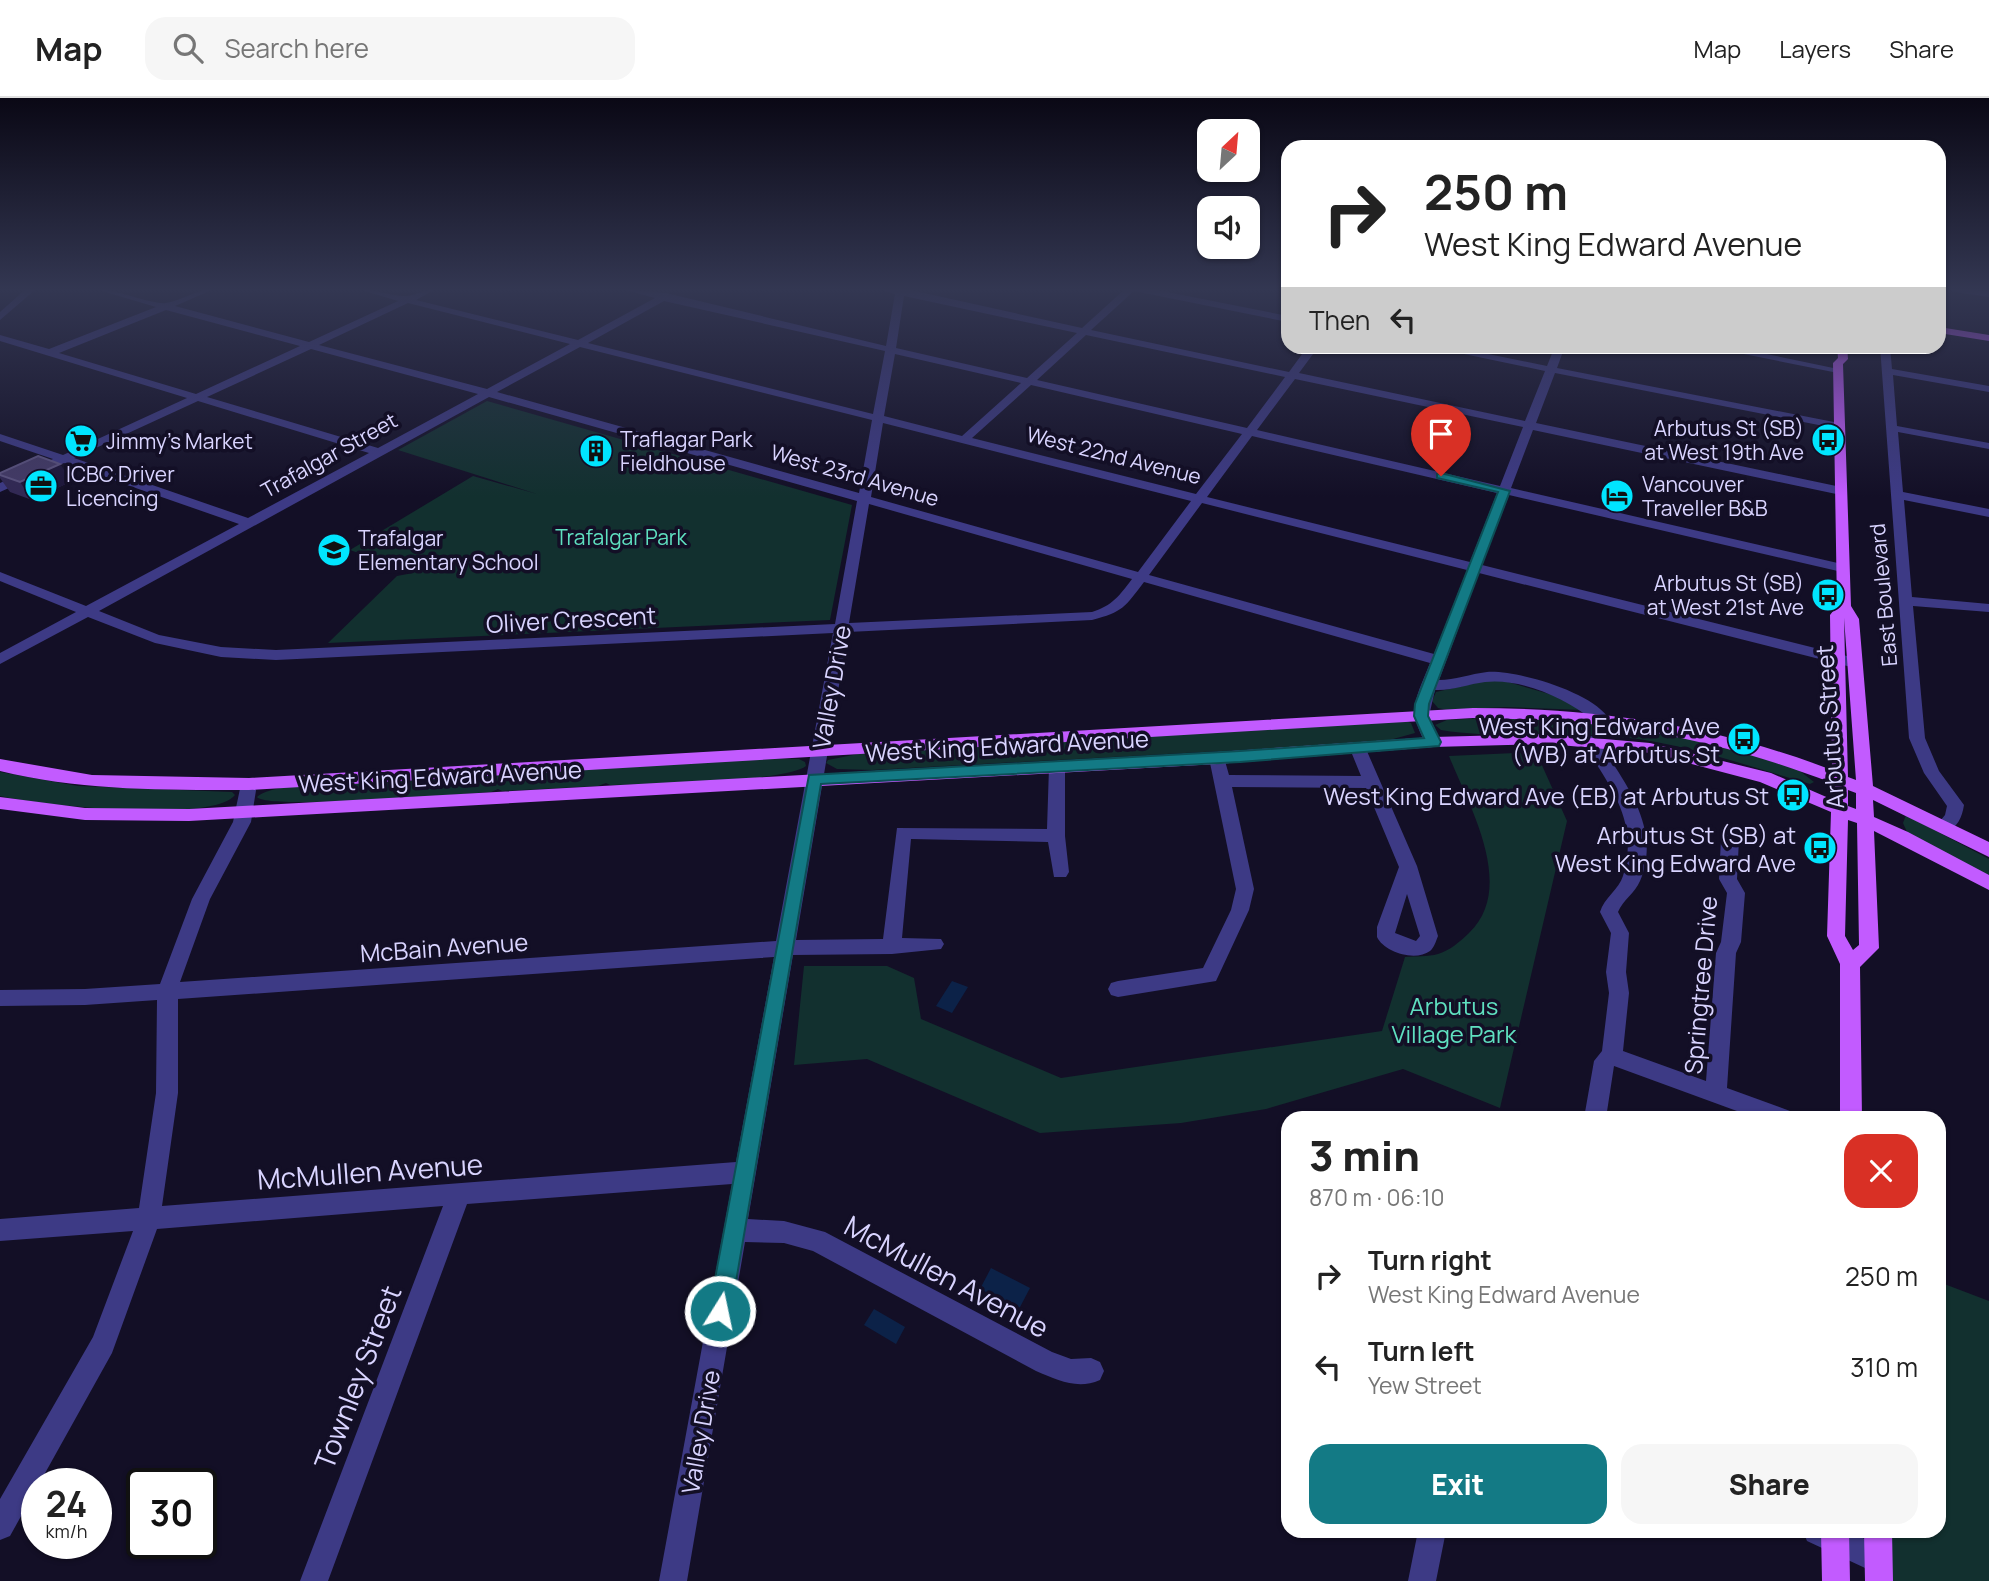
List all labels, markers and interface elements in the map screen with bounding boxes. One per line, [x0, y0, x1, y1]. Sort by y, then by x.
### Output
search box [145, 17, 635, 80]
text: Map [35, 26, 103, 71]
icon: search [169, 29, 207, 67]
text: Search here [225, 30, 369, 66]
text: Map [1694, 32, 1741, 65]
text: Layers [1779, 32, 1851, 65]
text: Share [1889, 32, 1954, 65]
north arrow [1197, 119, 1260, 182]
map controls [1197, 119, 1260, 259]
text: 250 m [1424, 158, 1568, 225]
icon: right [1309, 168, 1400, 259]
button: sound [1197, 196, 1260, 259]
text: West King Edward Avenue [1424, 222, 1802, 266]
icon: left [1384, 301, 1422, 339]
text: Then [1309, 302, 1370, 338]
pin [1411, 404, 1471, 476]
street label: Trafalgar Street [256, 406, 402, 504]
place label: Arbutus St (SB) at West 19th Ave [1644, 414, 1804, 466]
icon: arrive [1422, 415, 1460, 453]
street label: West 22nd Avenue [1024, 420, 1204, 490]
bus stop icon: Arbutus St (SB) at West 19th Ave [1809, 421, 1847, 459]
supermarket icon: Jimmy's Market [62, 422, 100, 460]
place label: Traflagar Park Fieldhouse [620, 425, 753, 477]
place label: Jimmy's Market [106, 427, 253, 455]
building icon: Traflagar Park Fieldhouse [577, 432, 615, 470]
street label: West 23rd Avenue [768, 438, 942, 512]
place label: ICBC Driver Licencing [66, 460, 175, 512]
office icon: ICBC Driver Licencing [22, 467, 60, 505]
place label: Vancouver Traveller B&B [1642, 470, 1768, 522]
hotel icon: Vancouver Traveller B&B [1598, 477, 1636, 515]
street label: East Boulevard [1863, 522, 1903, 668]
park label: Trafalgar Park [555, 523, 687, 551]
place label: Trafalgar Elementary School [358, 524, 539, 576]
school or university icon: Trafalgar Elementary School [315, 531, 353, 569]
place label: Arbutus St (SB) at West 21st Ave [1647, 569, 1804, 621]
bus stop icon: Arbutus St (SB) at West 21st Ave [1809, 576, 1847, 614]
street label: Oliver Crescent [485, 598, 657, 640]
street label: Valley Drive [804, 622, 858, 752]
street label: Arbutus Street [1807, 644, 1851, 810]
place label: West King Edward Ave (WB) at Arbutus St [1478, 709, 1720, 770]
bus stop icon: West King Edward Ave (WB) at Arbutus St [1725, 720, 1763, 758]
street label: West King Edward Avenue [864, 721, 1150, 769]
street label: West King Edward Avenue [297, 752, 583, 800]
bus stop icon: West King Edward Ave (EB) at Arbutus St [1774, 776, 1812, 814]
place label: West King Edward Ave (EB) at Arbutus St [1323, 779, 1769, 812]
place label: Arbutus St (SB) at West King Edward Ave [1554, 818, 1796, 879]
bus stop icon: Arbutus St (SB) at West King Edward Ave [1801, 829, 1839, 867]
street label: Springtree Drive [1676, 895, 1724, 1075]
street label: McBain Avenue [359, 925, 529, 969]
park label: Arbutus Village Park [1391, 989, 1518, 1050]
text: 3 min [1309, 1126, 1420, 1184]
button: close [1844, 1134, 1918, 1208]
street label: McMullen Avenue [256, 1144, 484, 1198]
text: 870 m · 06:10 [1309, 1181, 1445, 1213]
street label: McMullen Avenue [838, 1206, 1056, 1346]
text: Turn right [1368, 1242, 1492, 1278]
icon: right [1309, 1257, 1347, 1295]
text: 250 m [1845, 1258, 1918, 1294]
position arrow [683, 1274, 757, 1348]
text: West King Edward Avenue [1368, 1278, 1640, 1310]
street label: Townley Street [305, 1280, 409, 1474]
text: Turn left [1368, 1333, 1475, 1369]
icon: left [1309, 1348, 1347, 1386]
text: 310 m [1850, 1349, 1918, 1385]
street label: Valley Drive [673, 1367, 727, 1497]
text: Yew Street [1368, 1369, 1482, 1401]
button: Exit [1309, 1444, 1607, 1524]
button: Share [1621, 1444, 1918, 1524]
speed limit sign: 30 [126, 1468, 217, 1559]
text: 24 [46, 1480, 87, 1528]
text: km/h [46, 1519, 87, 1543]

